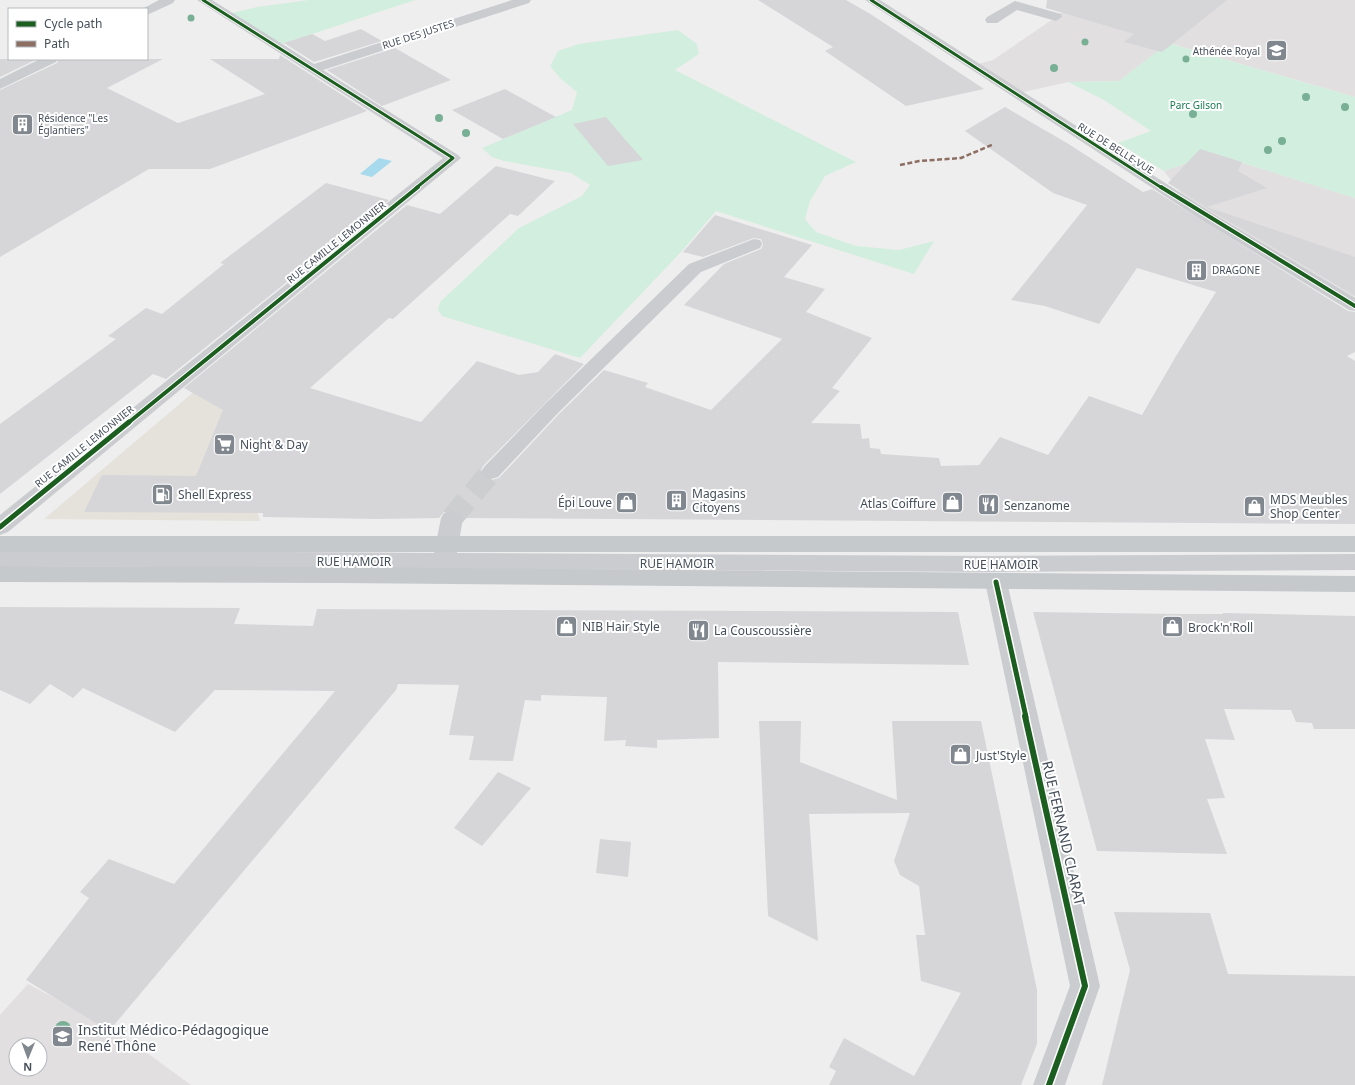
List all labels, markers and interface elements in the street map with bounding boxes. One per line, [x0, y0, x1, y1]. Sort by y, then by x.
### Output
legend [8, 8, 148, 60]
text: Cycle path [44, 15, 102, 32]
street label: RUE DES JUSTES [380, 16, 456, 52]
text: Path [44, 35, 70, 52]
school or university icon: Athénée Royal [1263, 38, 1289, 64]
place label: Athénée Royal [1193, 44, 1260, 58]
park label: Parc Gilson [1170, 98, 1222, 112]
building icon: Résidence "Les Églantiers" [9, 111, 35, 137]
place label: Résidence "Les Églantiers" [38, 111, 108, 137]
street label: RUE DE BELLE-VUE [1075, 119, 1157, 177]
street label: RUE CAMILLE LEMONNIER [284, 197, 389, 286]
building icon: DRAGONE [1184, 257, 1210, 283]
place label: DRAGONE [1212, 263, 1260, 277]
street label: RUE CAMILLE LEMONNIER [32, 401, 137, 490]
supermarket icon: Night & Day [212, 431, 238, 457]
place label: Night & Day [240, 436, 309, 453]
fuel station icon: Shell Express [150, 481, 176, 507]
place label: Magasins Citoyens [692, 485, 746, 516]
place label: Shell Express [178, 486, 252, 503]
building icon: Magasins Citoyens [663, 487, 689, 513]
shop icon: Épi Louve [614, 489, 640, 515]
shop icon: Atlas Coiffure [939, 490, 965, 516]
place label: MDS Meubles Shop Center [1270, 491, 1348, 522]
restaurant icon: Senzanome [976, 492, 1002, 518]
shop icon: MDS Meubles Shop Center [1242, 493, 1268, 519]
place label: Épi Louve [558, 494, 612, 511]
place label: Atlas Coiffure [860, 495, 936, 512]
place label: Senzanome [1004, 497, 1070, 514]
street label: RUE HAMOIR [317, 553, 392, 570]
street label: RUE HAMOIR [640, 555, 715, 572]
street label: RUE HAMOIR [964, 556, 1039, 573]
shop icon: NIB Hair Style [553, 613, 579, 639]
shop icon: Brock'n'Roll [1160, 614, 1186, 640]
restaurant icon: La Couscoussière [685, 617, 711, 643]
place label: NIB Hair Style [582, 618, 660, 635]
place label: Brock'n'Roll [1188, 619, 1253, 636]
place label: La Couscoussière [714, 622, 812, 639]
shop icon: Just'Style [948, 742, 974, 768]
place label: Just'Style [975, 747, 1027, 764]
street label: RUE FERNAND CLARAT [1038, 759, 1090, 907]
place label: Institut Médico-Pédagogique René Thône [78, 1020, 269, 1055]
school or university icon: Institut Médico-Pédagogique René Thône [50, 1024, 76, 1050]
north arrow [8, 1037, 48, 1077]
text: N [23, 1060, 32, 1075]

